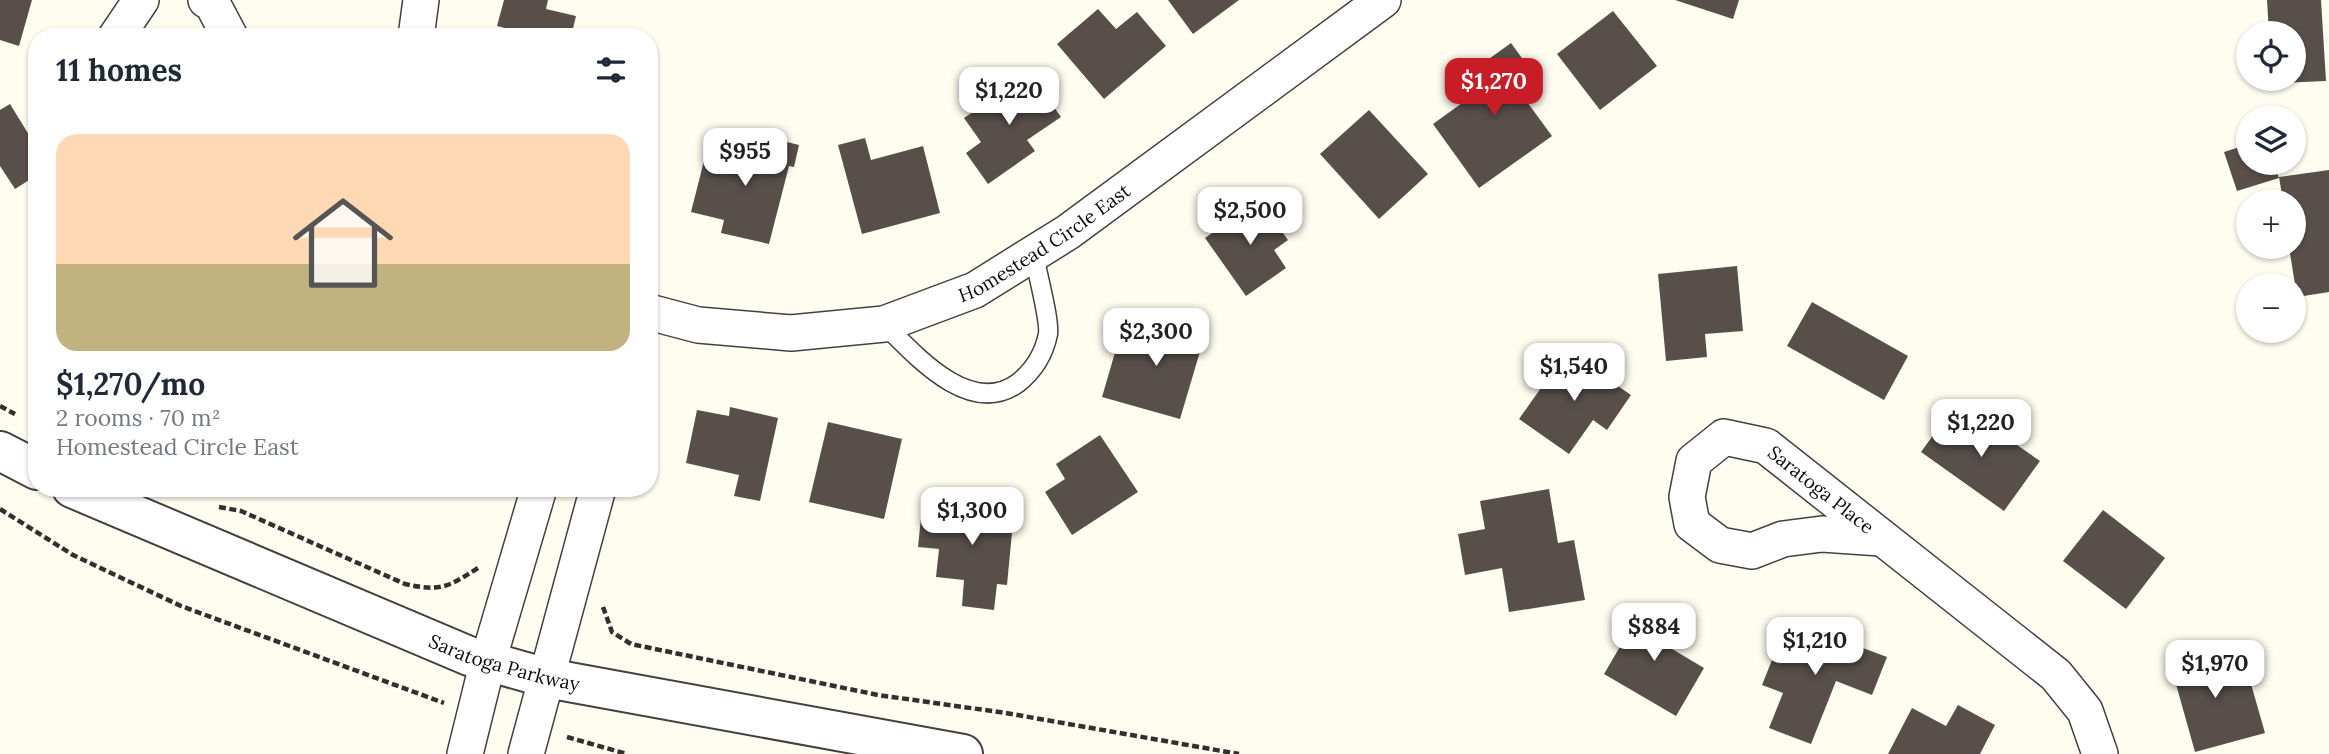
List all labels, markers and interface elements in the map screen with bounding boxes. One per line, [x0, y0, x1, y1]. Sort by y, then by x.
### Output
map controls [2236, 21, 2306, 343]
button: locate [2236, 21, 2306, 91]
text: 11 homes [56, 51, 182, 89]
icon: filters [592, 51, 630, 89]
pin: $1,270 [1437, 58, 1551, 118]
text: $1,270 [1461, 66, 1527, 95]
pin: $1,220 [952, 68, 1066, 127]
text: $1,220 [975, 75, 1043, 104]
button: layers [2236, 105, 2306, 175]
pin: $955 [704, 128, 786, 188]
text: $955 [719, 136, 771, 165]
street label: Homestead Circle East [955, 178, 1135, 307]
icon: home [280, 180, 406, 306]
pin: $2,500 [1193, 188, 1307, 247]
button: + [2236, 189, 2306, 259]
text: $2,500 [1213, 195, 1287, 224]
button: − [2236, 273, 2306, 343]
pin: $2,300 [1099, 308, 1213, 368]
text: $2,300 [1119, 316, 1193, 345]
pin: $1,540 [1517, 344, 1631, 403]
text: $1,540 [1540, 351, 1608, 380]
text: $1,270/mo [56, 365, 205, 403]
pin: $1,220 [1924, 400, 2038, 459]
text: 2 rooms · 70 m² [56, 403, 221, 432]
text: $1,220 [1947, 407, 2015, 436]
text: Homestead Circle East [56, 432, 299, 461]
street label: Saratoga Place [1763, 440, 1879, 539]
pin: $1,300 [915, 488, 1029, 547]
text: $1,300 [937, 495, 1007, 524]
pin: $884 [1613, 604, 1695, 663]
text: $884 [1628, 611, 1680, 640]
pin: $1,210 [1758, 618, 1872, 677]
text: $1,210 [1783, 625, 1847, 654]
street label: Saratoga Parkway [425, 628, 582, 696]
pin: $1,970 [2158, 640, 2272, 700]
text: $1,970 [2181, 648, 2249, 677]

